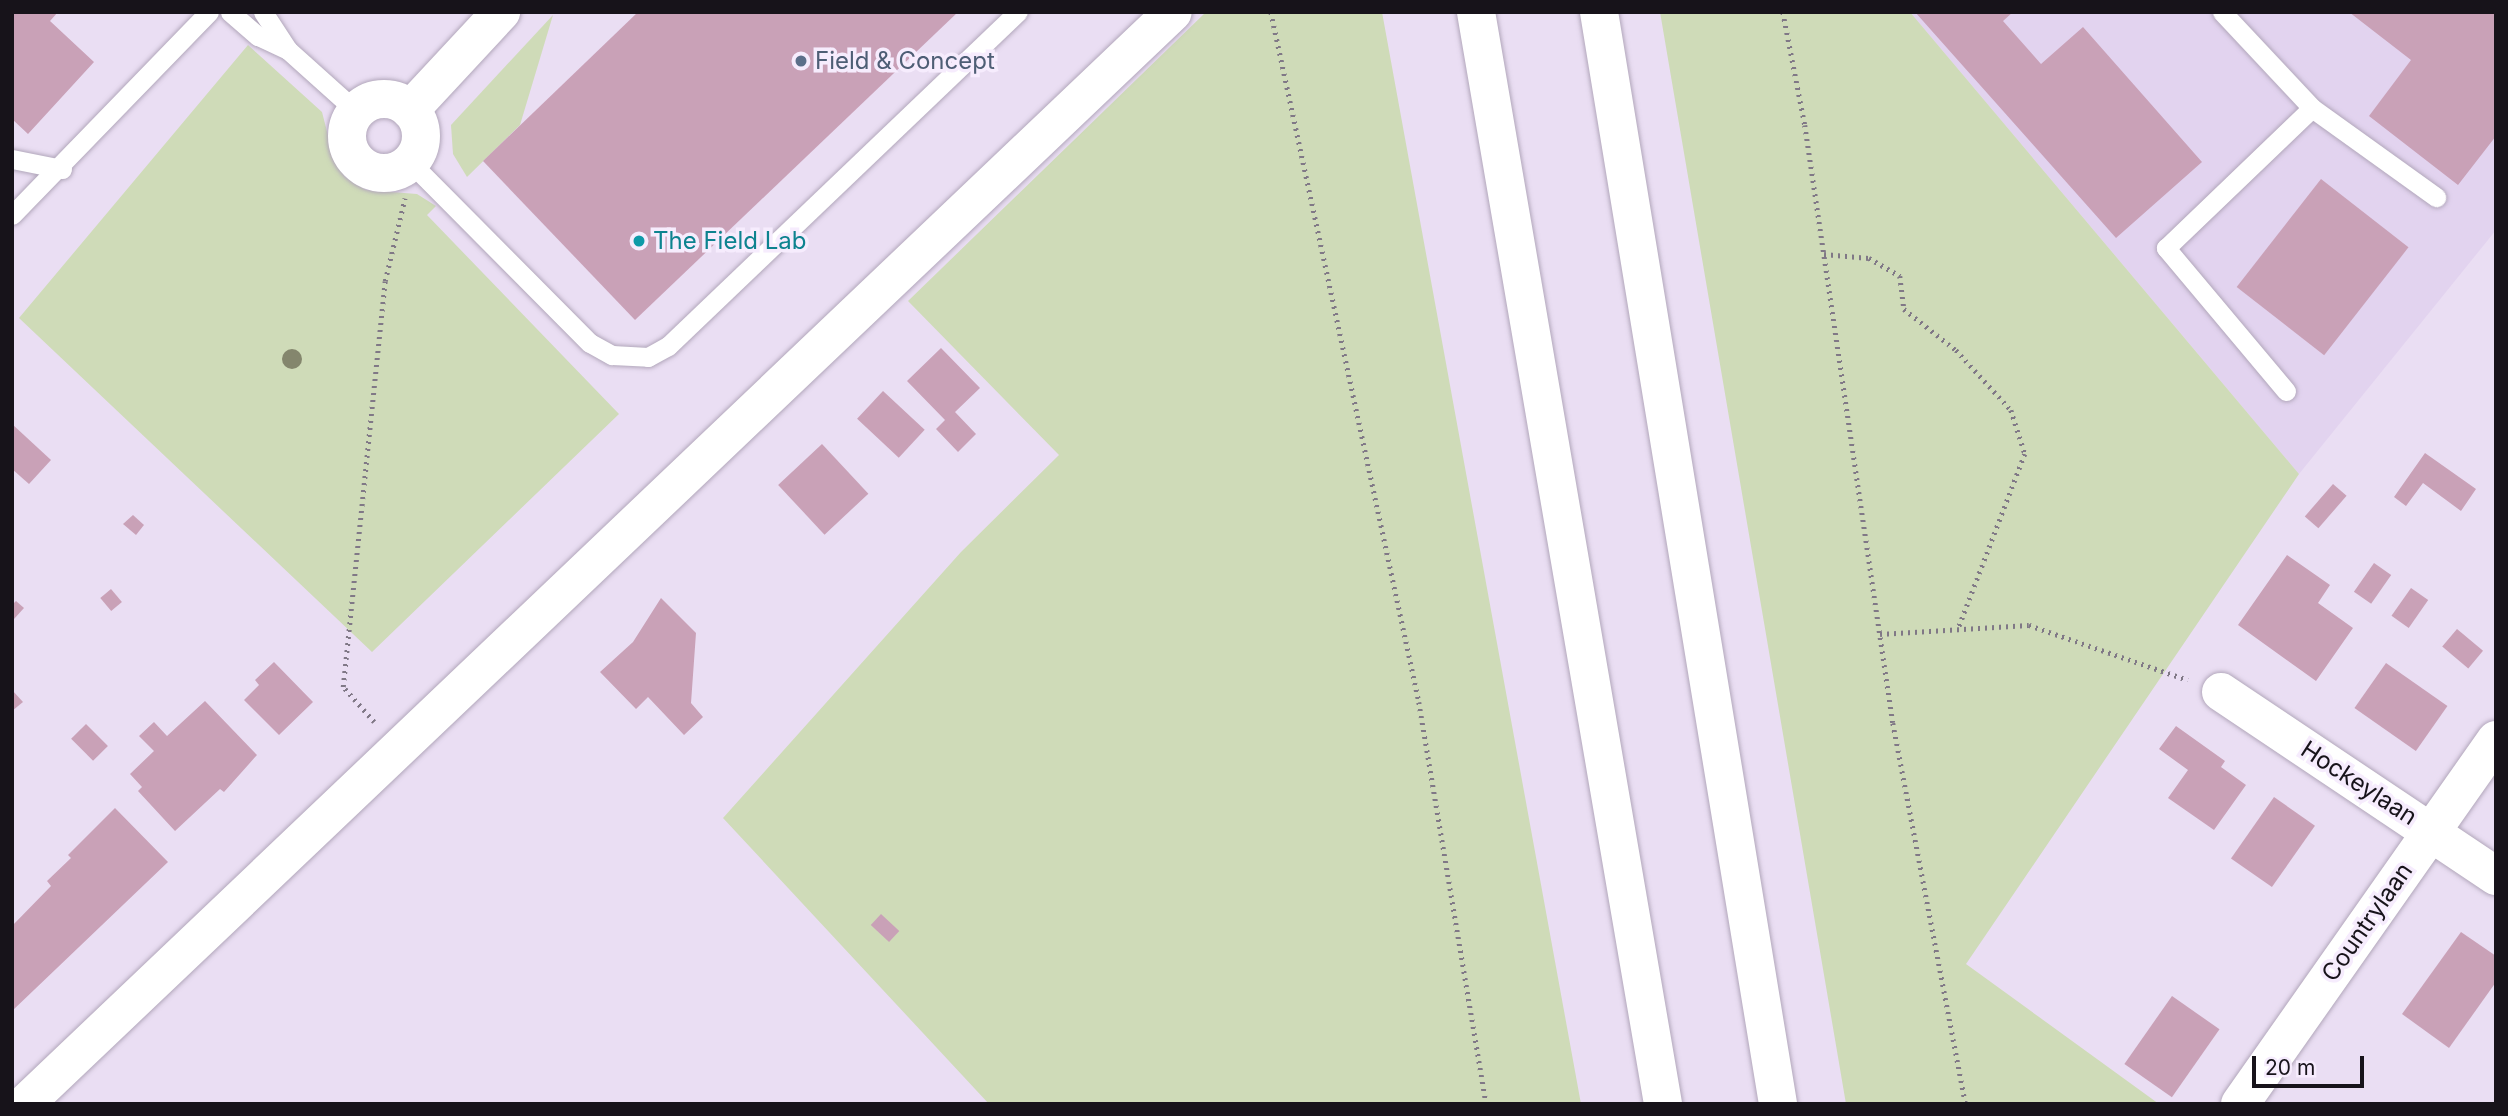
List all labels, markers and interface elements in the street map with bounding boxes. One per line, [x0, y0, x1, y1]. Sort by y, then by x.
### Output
place label: Field & Concept [815, 47, 995, 75]
marker: Field & Concept [793, 53, 809, 69]
place label: The Field Lab [653, 227, 806, 255]
marker: The Field Lab [631, 233, 647, 249]
street label: Hockeylaan [2296, 735, 2422, 831]
street label: Countrylaan [2316, 857, 2418, 987]
scale bar [2256, 1042, 2368, 1086]
text: 20 m [2265, 1055, 2315, 1080]

